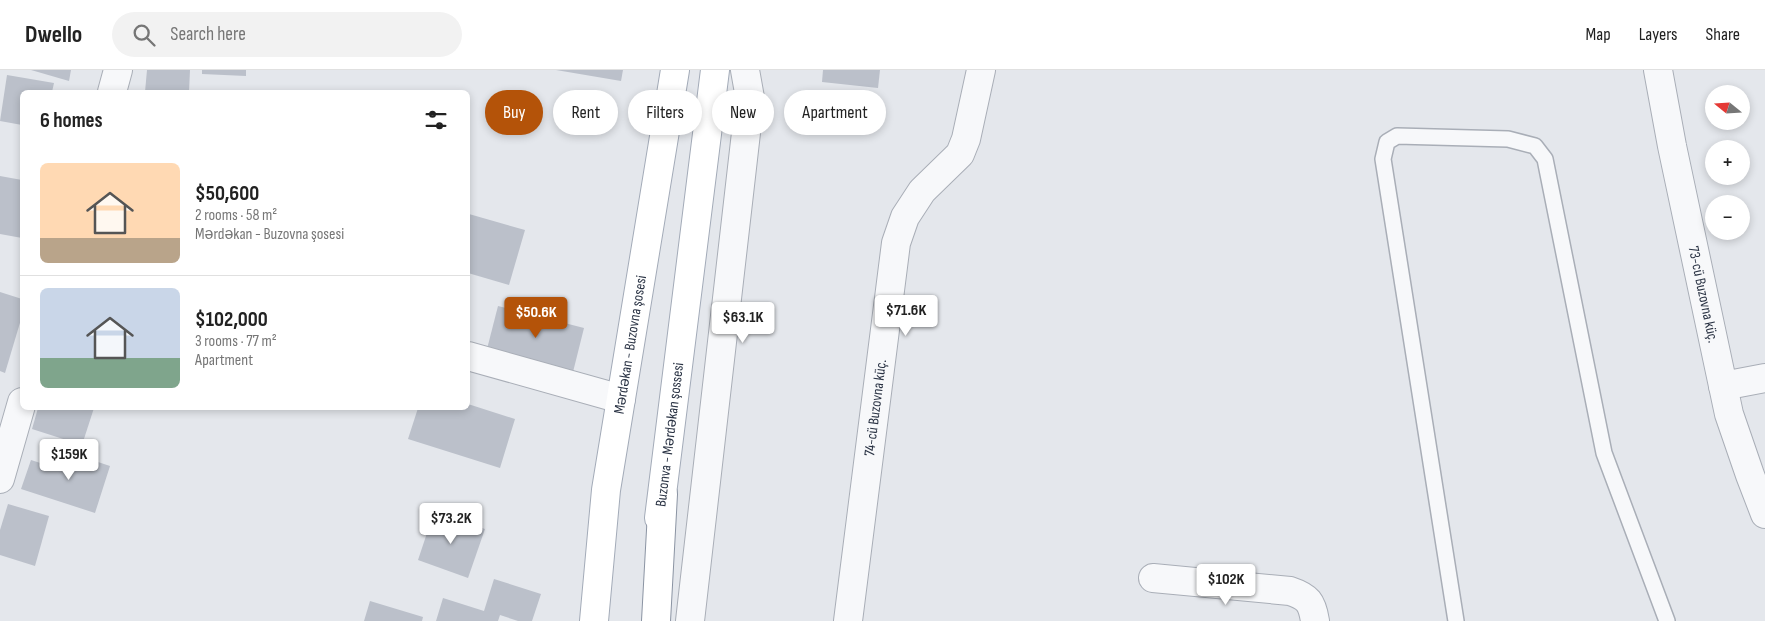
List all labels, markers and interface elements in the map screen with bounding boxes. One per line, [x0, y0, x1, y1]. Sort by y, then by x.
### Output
search box [112, 12, 462, 57]
text: Dwello [25, 20, 82, 49]
icon: search [130, 21, 158, 49]
text: Search here [170, 23, 246, 46]
text: Map [1586, 24, 1611, 45]
text: Layers [1639, 24, 1678, 45]
text: Share [1706, 24, 1740, 45]
north arrow [1705, 85, 1750, 130]
map controls [1705, 85, 1750, 240]
chip: Buy [485, 90, 543, 135]
chip: Rent [553, 90, 618, 135]
chip: Filters [628, 90, 702, 135]
chip: New [712, 90, 774, 135]
chip: Apartment [784, 90, 886, 135]
icon: filters [422, 106, 450, 134]
text: 6 homes [40, 108, 103, 133]
button: + [1705, 140, 1750, 185]
text: $50,600 [195, 181, 259, 206]
icon: home [80, 183, 140, 243]
button: − [1705, 195, 1750, 240]
text: 2 rooms · 58 m² [195, 206, 277, 225]
text: Mərdəkan - Buzovna şosesi [195, 225, 344, 244]
street label: 73-cü Buzovna küç. [1684, 244, 1723, 345]
street label: Mərdəkan - Buzovna şosesi [610, 274, 651, 415]
pin: $71.6K [865, 294, 947, 337]
pin: $50.6K [495, 296, 577, 339]
text: $71.6K [886, 301, 926, 320]
pin: $63.1K [702, 302, 784, 344]
text: $50.6K [515, 303, 557, 322]
text: $102,000 [195, 307, 268, 332]
icon: home [80, 308, 140, 368]
text: $63.1K [723, 308, 763, 327]
text: 3 rooms · 77 m² [195, 332, 277, 351]
text: Apartment [195, 351, 253, 370]
street label: 74-cü Buzovna küç. [860, 358, 891, 457]
street label: Buzonva - Mərdəkan şossesi [651, 361, 688, 508]
pin: $159K [34, 438, 104, 481]
text: $159K [51, 445, 88, 464]
pin: $73.2K [410, 502, 492, 545]
text: $73.2K [430, 509, 472, 528]
pin: $102K [1191, 564, 1261, 606]
text: $102K [1208, 570, 1244, 589]

